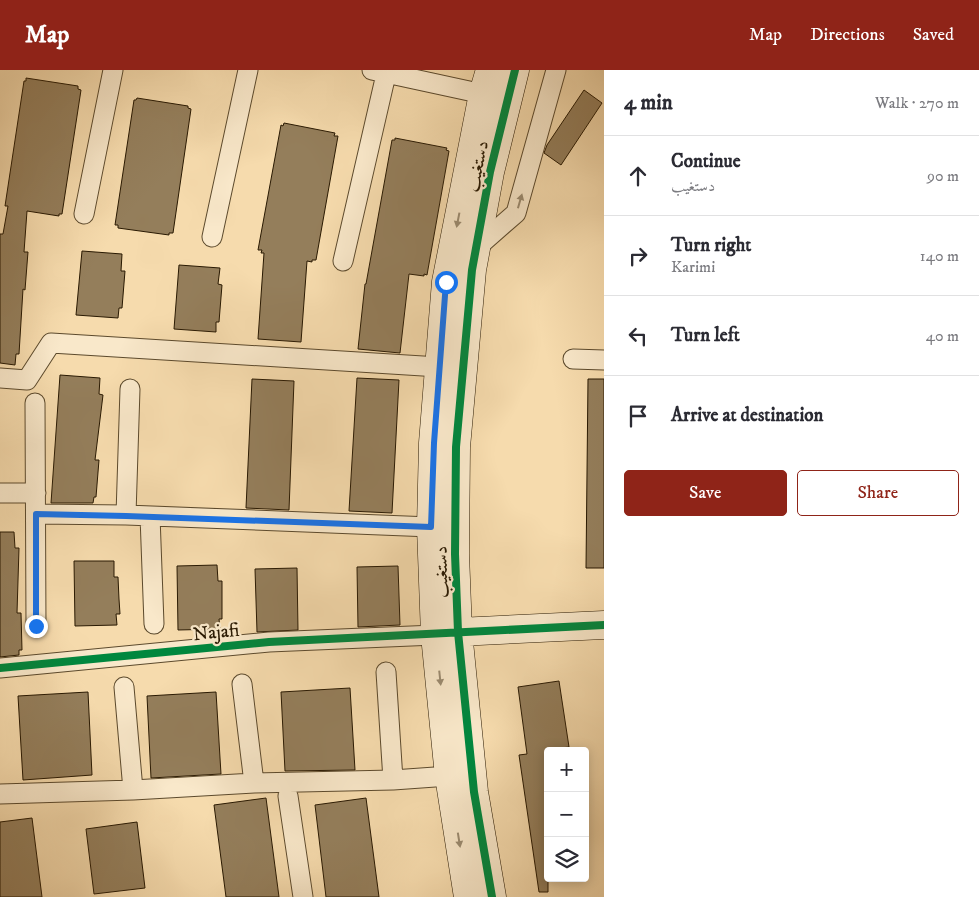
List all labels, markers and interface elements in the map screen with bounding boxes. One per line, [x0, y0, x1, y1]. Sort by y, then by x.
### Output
text: Map [25, 20, 69, 50]
text: Map [749, 24, 782, 46]
text: Directions [810, 24, 885, 46]
text: Saved [913, 24, 954, 46]
text: 4 min [624, 90, 673, 116]
text: Walk · 270 m [875, 93, 959, 113]
street label: دستغیب [461, 138, 494, 194]
text: Continue [671, 150, 741, 173]
icon: ahead [624, 162, 652, 190]
text: 90 m [927, 166, 959, 186]
text: دستغیب [671, 176, 715, 196]
one-way arrow [516, 193, 524, 208]
one-way arrow [454, 213, 462, 229]
text: Turn right [671, 234, 751, 257]
icon: right [624, 242, 652, 270]
text: 140 m [920, 246, 959, 266]
text: Karimi [671, 257, 715, 277]
route start [435, 271, 458, 294]
icon: left [624, 322, 652, 350]
text: Turn left [671, 324, 740, 347]
text: 40 m [926, 326, 959, 346]
icon: arrive [624, 402, 652, 430]
text: Arrive at destination [671, 404, 823, 427]
button: Save [624, 470, 787, 516]
button: Share [797, 470, 959, 516]
street label: دستغیب [430, 546, 453, 598]
route end [25, 615, 48, 638]
street label: Najafi [192, 619, 241, 646]
one-way arrow [436, 671, 444, 687]
map controls [544, 747, 589, 882]
button: + [544, 747, 589, 792]
button: − [544, 792, 589, 837]
one-way arrow [455, 832, 463, 848]
button: layers [544, 837, 589, 882]

